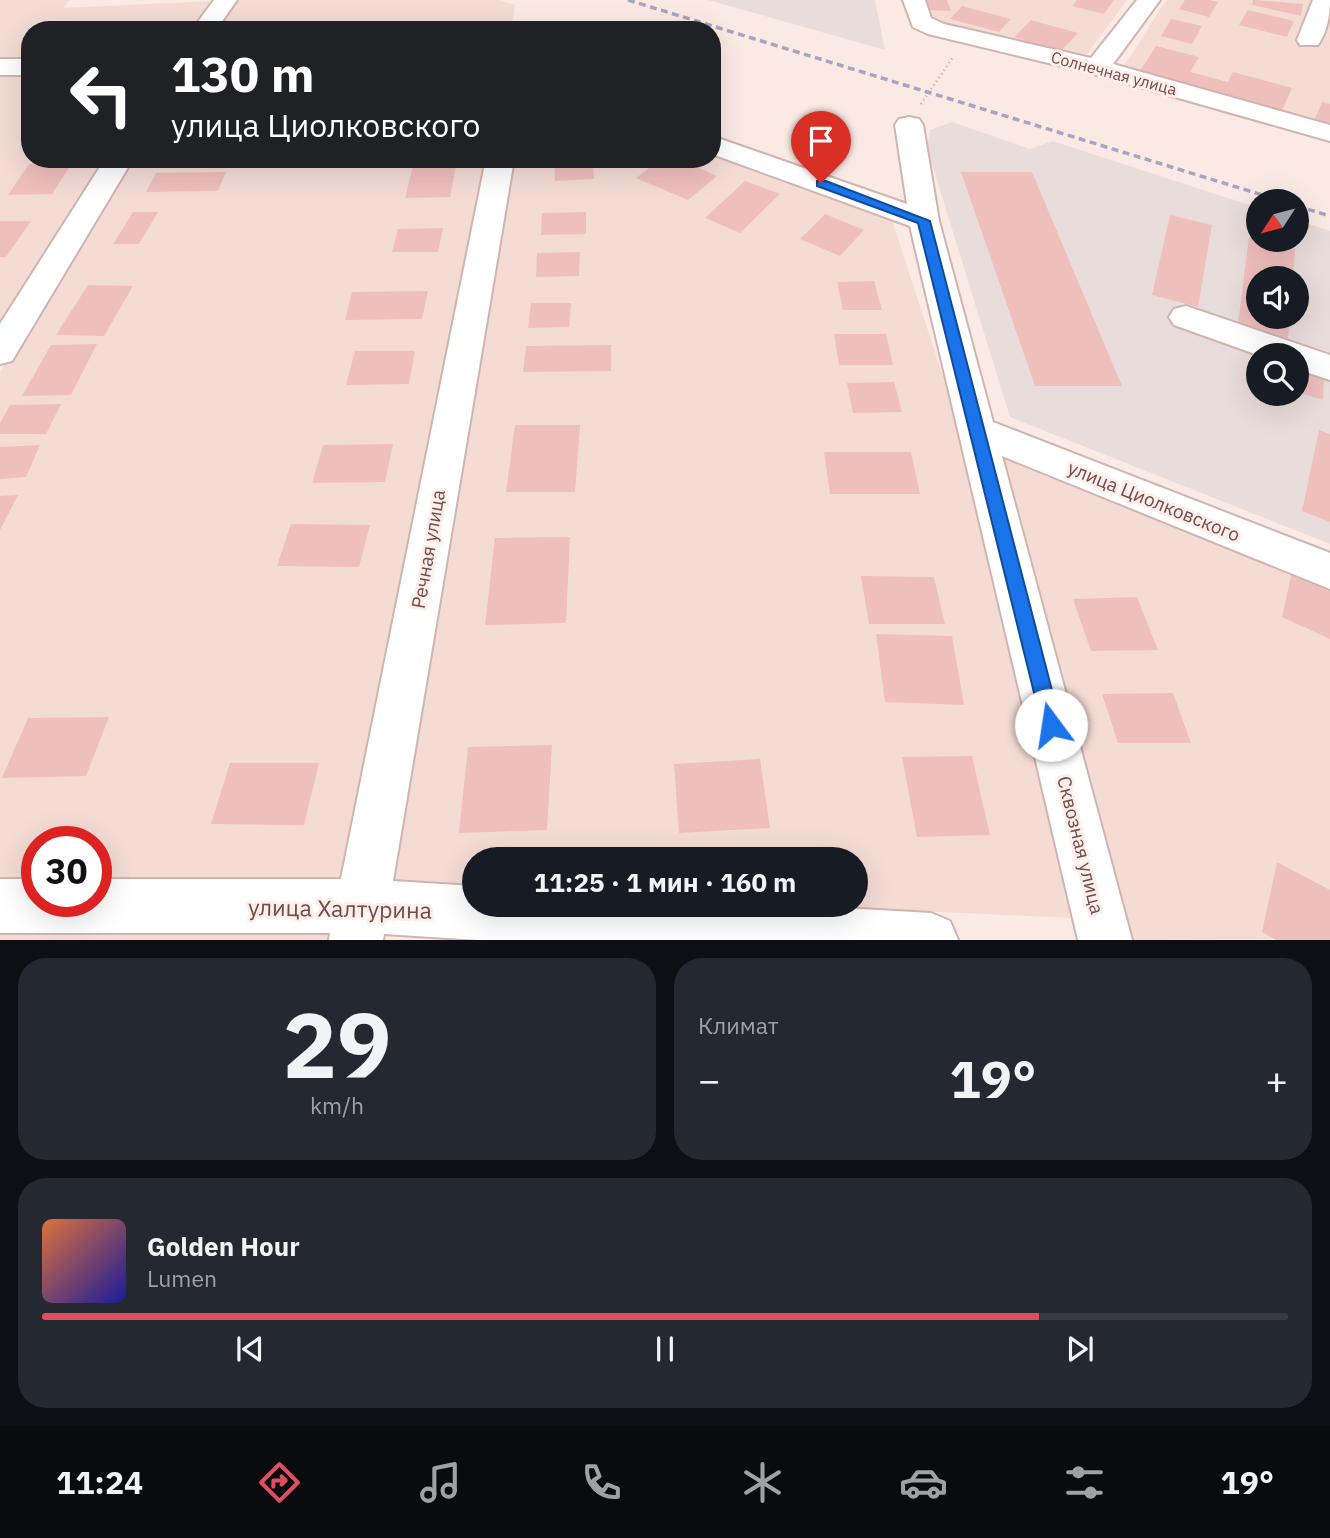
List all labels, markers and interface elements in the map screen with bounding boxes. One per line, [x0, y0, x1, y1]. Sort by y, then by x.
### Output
text: 130 m [171, 42, 315, 105]
street label: Солнечная улица [1049, 47, 1179, 100]
icon: left [56, 49, 147, 140]
text: улица Циолковского [171, 104, 480, 146]
pin [791, 111, 851, 183]
icon: arrive [802, 122, 840, 160]
north arrow [1246, 189, 1309, 252]
map controls [1246, 189, 1309, 406]
button: sound [1246, 266, 1309, 329]
button: search [1246, 343, 1309, 406]
street label: улица Циолковского [1064, 455, 1244, 547]
street label: Речная улица [406, 488, 450, 610]
position arrow [1014, 688, 1088, 762]
street label: Сквозная улица [1052, 773, 1110, 917]
speed limit sign: 30 [21, 826, 112, 917]
text: 11:25 · 1 мин · 160 m [534, 865, 796, 899]
street label: улица Халтурина [248, 891, 432, 925]
text: 29 [282, 985, 392, 1103]
text: Климат [698, 1010, 779, 1040]
text: 19° [950, 1045, 1036, 1112]
text: − [698, 1055, 721, 1104]
text: + [1265, 1055, 1288, 1104]
text: km/h [310, 1090, 364, 1120]
text: Golden Hour [147, 1229, 300, 1263]
text: Lumen [147, 1263, 217, 1293]
icon: previous [231, 1330, 269, 1368]
icon: pause [646, 1330, 684, 1368]
icon: next [1061, 1330, 1099, 1368]
icon: directions [255, 1458, 304, 1507]
icon: music [416, 1458, 465, 1507]
icon: phone [577, 1458, 626, 1507]
icon: climate [738, 1458, 787, 1507]
icon: car [899, 1458, 948, 1507]
icon: filters [1060, 1458, 1109, 1507]
text: 11:24 [56, 1461, 143, 1503]
text: 19° [1221, 1461, 1274, 1503]

